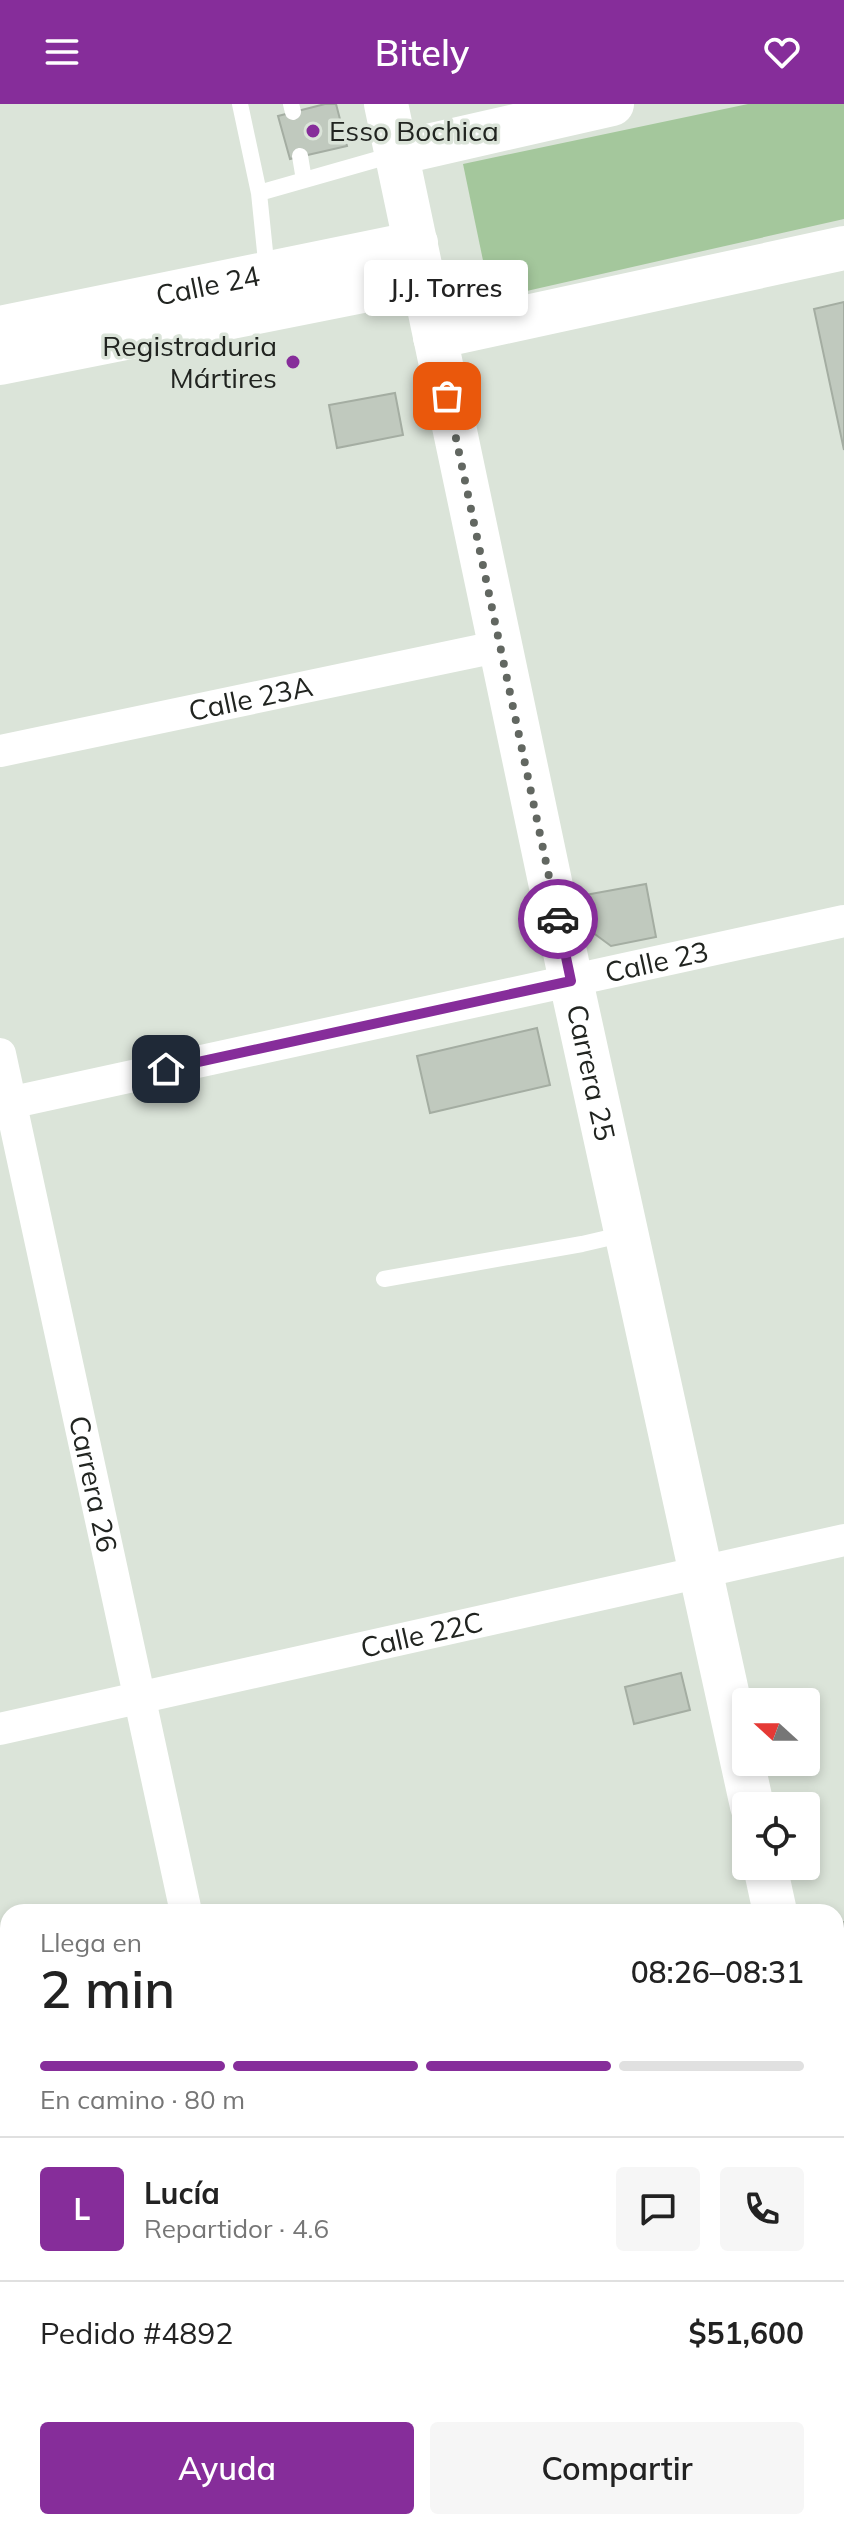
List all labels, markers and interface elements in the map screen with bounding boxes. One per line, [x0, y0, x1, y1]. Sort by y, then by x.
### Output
icon: menu [40, 30, 84, 74]
text: Bitely [375, 30, 469, 75]
icon: heart [760, 30, 804, 74]
place label: Esso Bochica [329, 113, 499, 148]
marker: Esso Bochica [304, 122, 322, 140]
street label: Calle 24 [153, 257, 263, 313]
callout: J.J. Torres [365, 260, 529, 316]
text: J.J. Torres [390, 271, 502, 304]
place label: Registraduria Mártires [102, 328, 277, 395]
marker: Registraduria Mártires [284, 353, 302, 371]
pin [413, 362, 481, 430]
icon: bag [425, 374, 469, 418]
street label: Calle 23A [185, 668, 316, 728]
courier [518, 879, 598, 959]
icon: car [536, 897, 580, 941]
street label: Calle 23 [601, 933, 712, 990]
street label: Carrera 25 [560, 1001, 624, 1144]
pin [132, 1035, 200, 1103]
icon: home [144, 1047, 188, 1091]
street label: Carrera 26 [62, 1412, 126, 1555]
street label: Calle 22C [357, 1603, 486, 1665]
north arrow [732, 1688, 820, 1776]
map controls [732, 1688, 820, 1880]
button: locate [732, 1792, 820, 1880]
text: Llega en [40, 1926, 142, 1959]
text: 08:26–08:31 [631, 1953, 804, 1991]
text: 2 min [40, 1956, 175, 2021]
text: En camino · 80 m [40, 2083, 245, 2116]
button: chat [616, 2167, 700, 2251]
button: phone [720, 2167, 804, 2251]
text: Lucía [144, 2174, 220, 2212]
text: L [74, 2190, 90, 2228]
text: Repartidor · 4.6 [144, 2212, 329, 2245]
text: Pedido #4892 [40, 2314, 233, 2352]
text: $51,600 [689, 2314, 804, 2352]
button: Ayuda [40, 2422, 414, 2514]
button: Compartir [430, 2422, 804, 2514]

